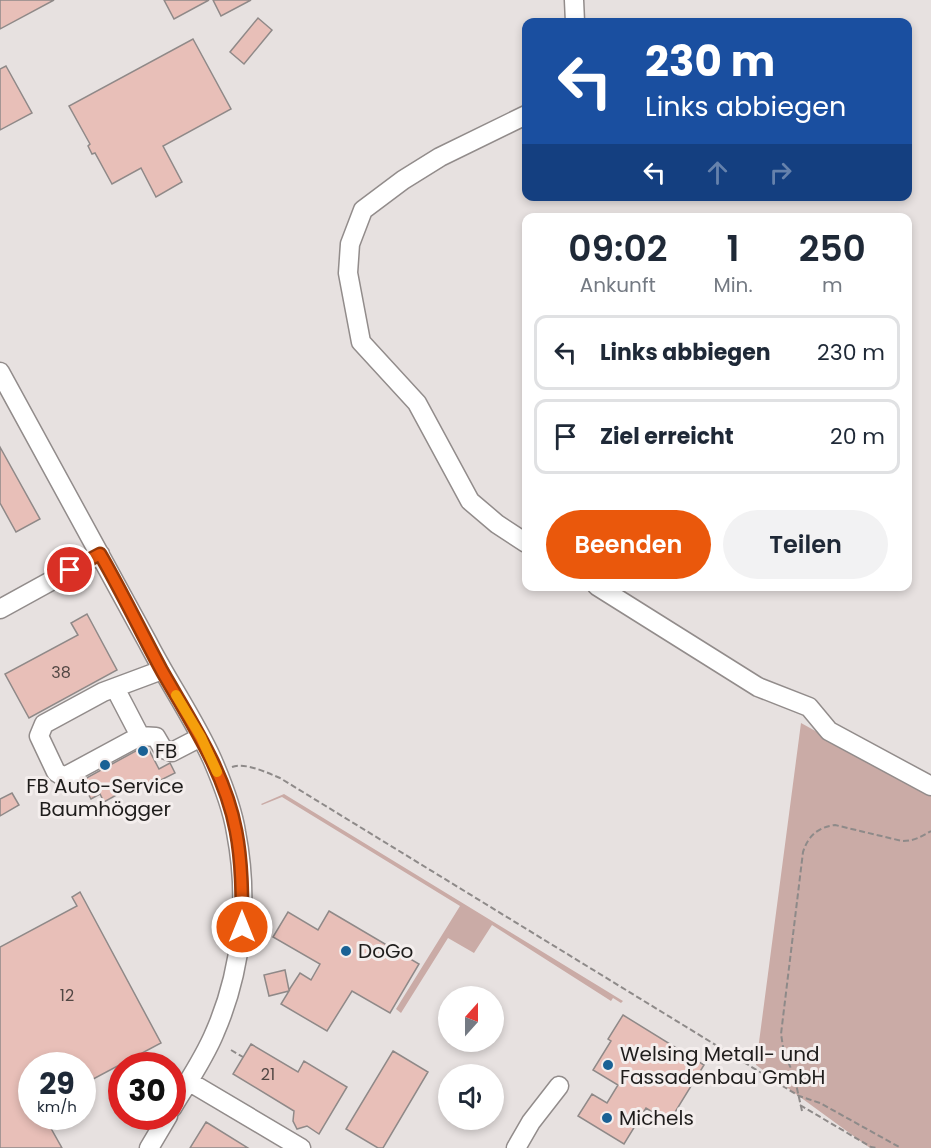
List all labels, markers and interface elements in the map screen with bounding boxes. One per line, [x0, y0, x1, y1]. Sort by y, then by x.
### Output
text: 230 m [645, 32, 775, 91]
icon: left [546, 42, 624, 120]
text: Links abbiegen [645, 88, 846, 125]
icon: left [638, 156, 671, 189]
icon: ahead [701, 156, 734, 189]
icon: right [764, 156, 797, 189]
text: 09:02 [568, 223, 667, 274]
text: 1 [727, 223, 740, 274]
text: 250 [799, 223, 866, 274]
text: Ankunft [580, 271, 656, 299]
text: Min. [713, 271, 753, 299]
text: m [822, 271, 843, 299]
icon: left [549, 336, 582, 369]
text: Links abbiegen [600, 337, 771, 368]
text: 230 m [817, 337, 885, 368]
icon: arrive [549, 420, 582, 453]
text: Ziel erreicht [600, 421, 734, 452]
text: 20 m [830, 421, 885, 452]
button: Beenden [546, 510, 711, 579]
button: Teilen [723, 510, 888, 579]
pin [44, 544, 95, 595]
icon: arrive [53, 553, 86, 586]
house number: 38 [51, 661, 71, 684]
place label: FB [155, 737, 177, 765]
marker: FB [136, 744, 150, 758]
marker: FB Auto-Service Baumhögger [98, 758, 112, 772]
place label: FB Auto-Service Baumhögger [26, 772, 184, 823]
position arrow [210, 895, 274, 959]
place label: DoGo [358, 937, 413, 965]
marker: DoGo [339, 944, 353, 958]
house number: 12 [60, 984, 74, 1007]
north arrow [438, 986, 504, 1052]
map controls [438, 986, 504, 1130]
place label: Welsing Metall- und Fassadenbau GmbH [620, 1040, 825, 1091]
speed limit sign: 30 [108, 1052, 186, 1130]
marker: Welsing Metall- und Fassadenbau GmbH [601, 1058, 615, 1072]
text: 29 [39, 1062, 75, 1105]
house number: 21 [261, 1063, 275, 1086]
button: sound [438, 1064, 504, 1130]
text: km/h [37, 1096, 77, 1117]
place label: Michels [619, 1104, 694, 1132]
marker: Michels [600, 1111, 614, 1125]

